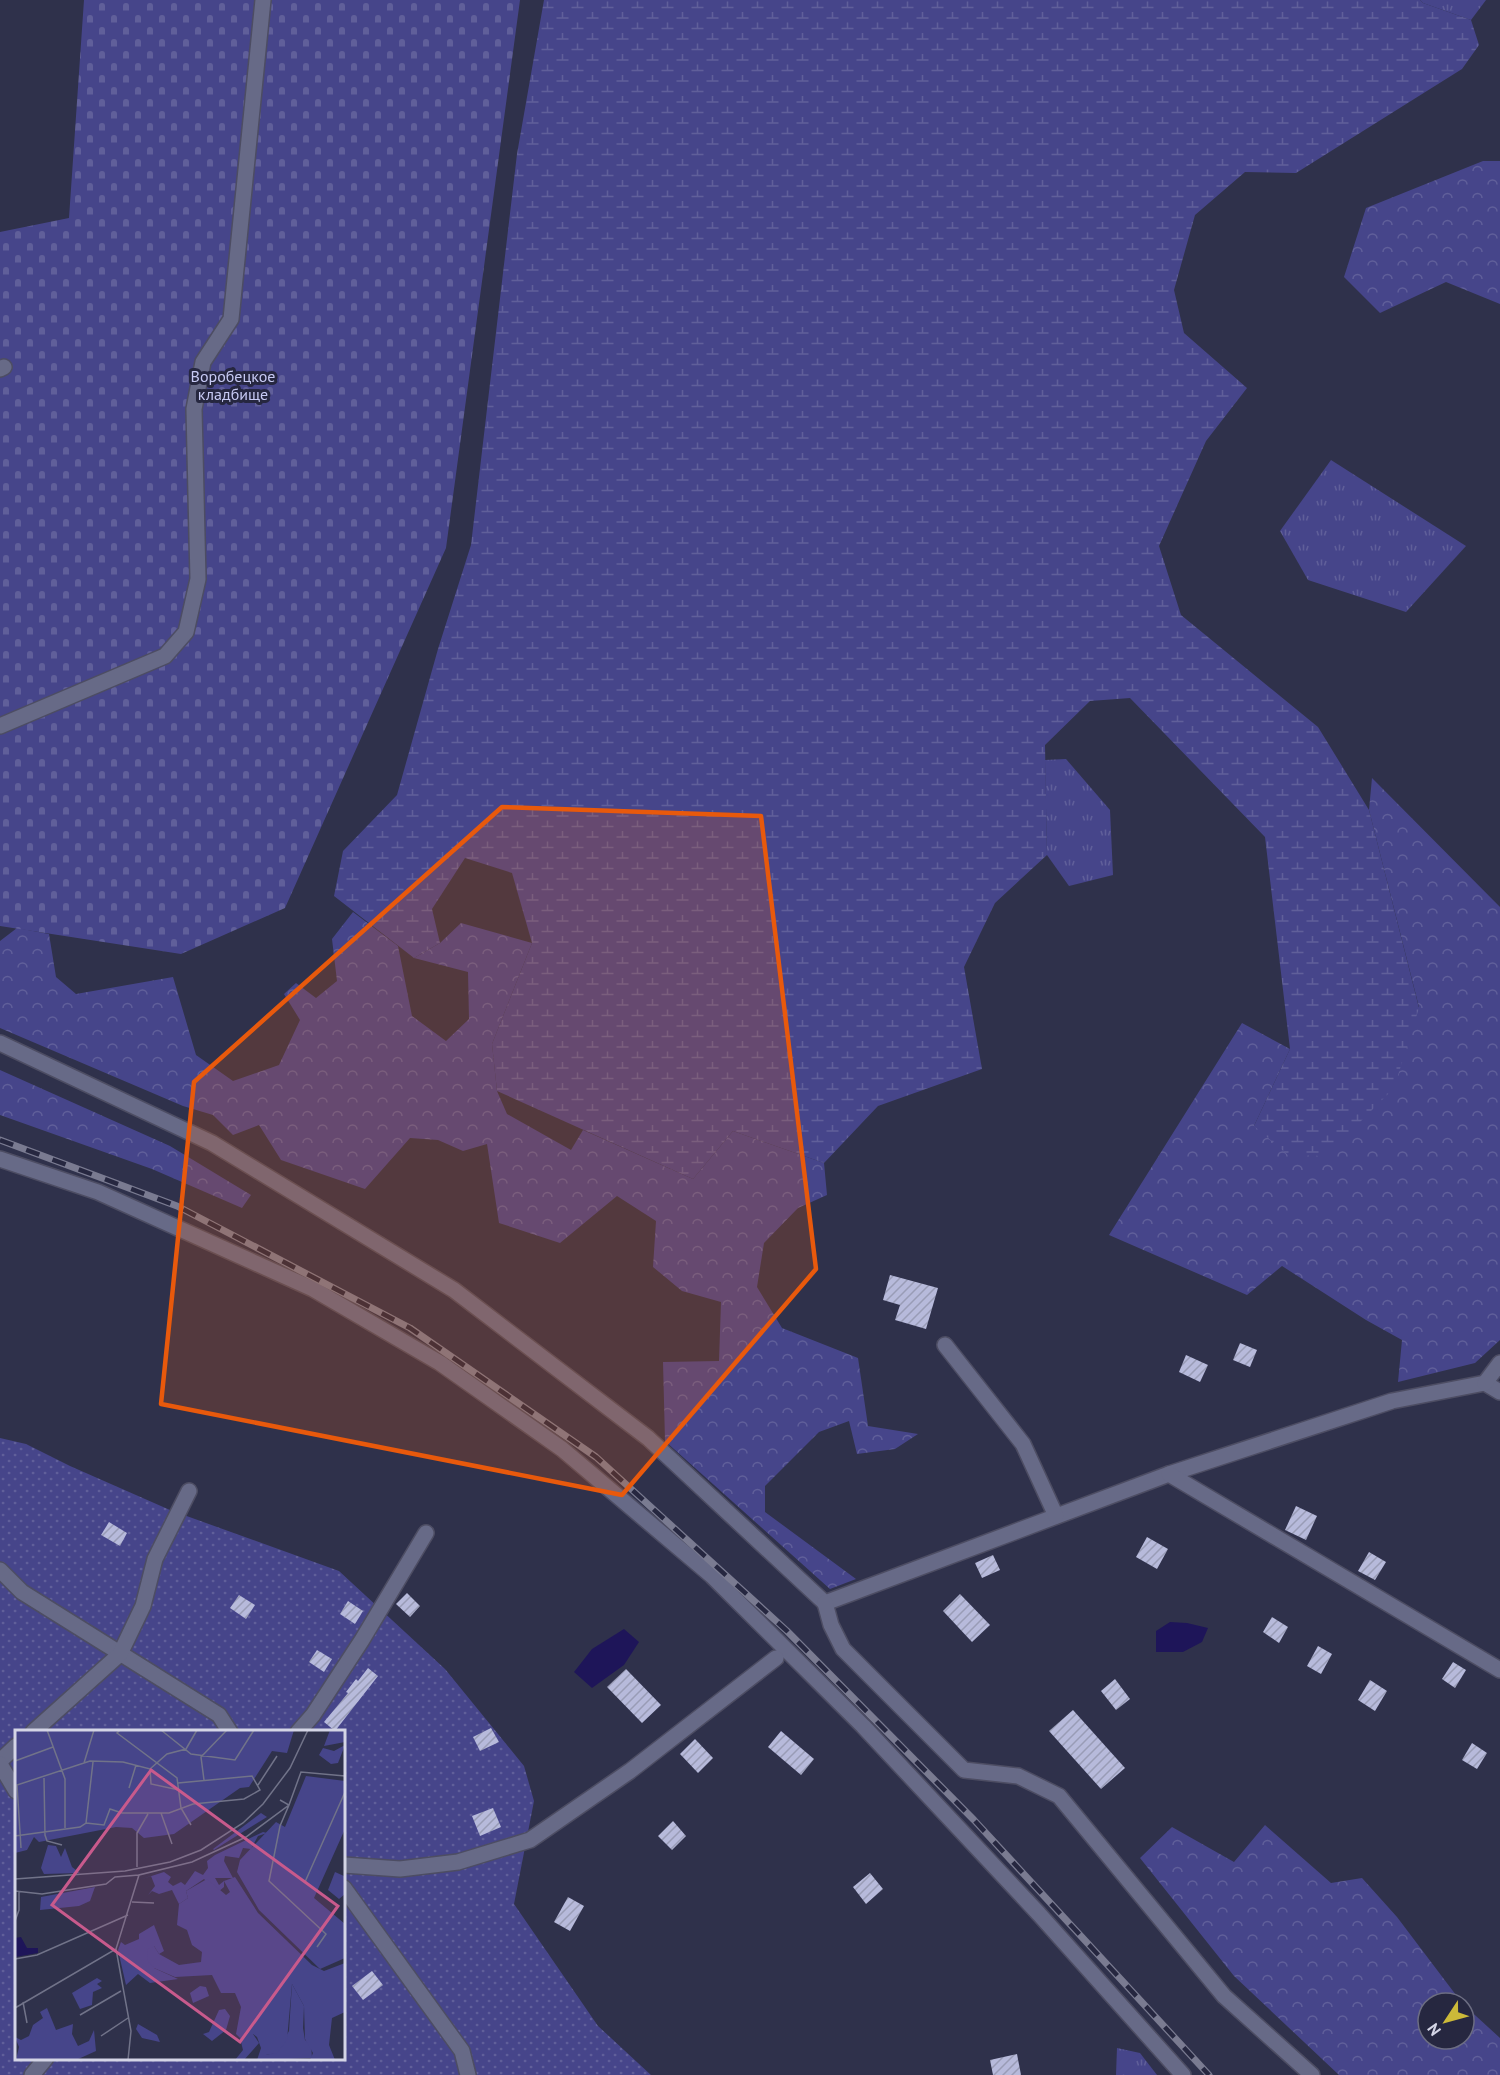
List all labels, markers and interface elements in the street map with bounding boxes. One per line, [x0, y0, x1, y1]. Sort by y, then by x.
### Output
park label: Воробецкое кладбище [191, 366, 275, 404]
inset map [15, 1730, 345, 2060]
north arrow [1416, 1991, 1476, 2051]
text: N [1423, 2020, 1445, 2040]

